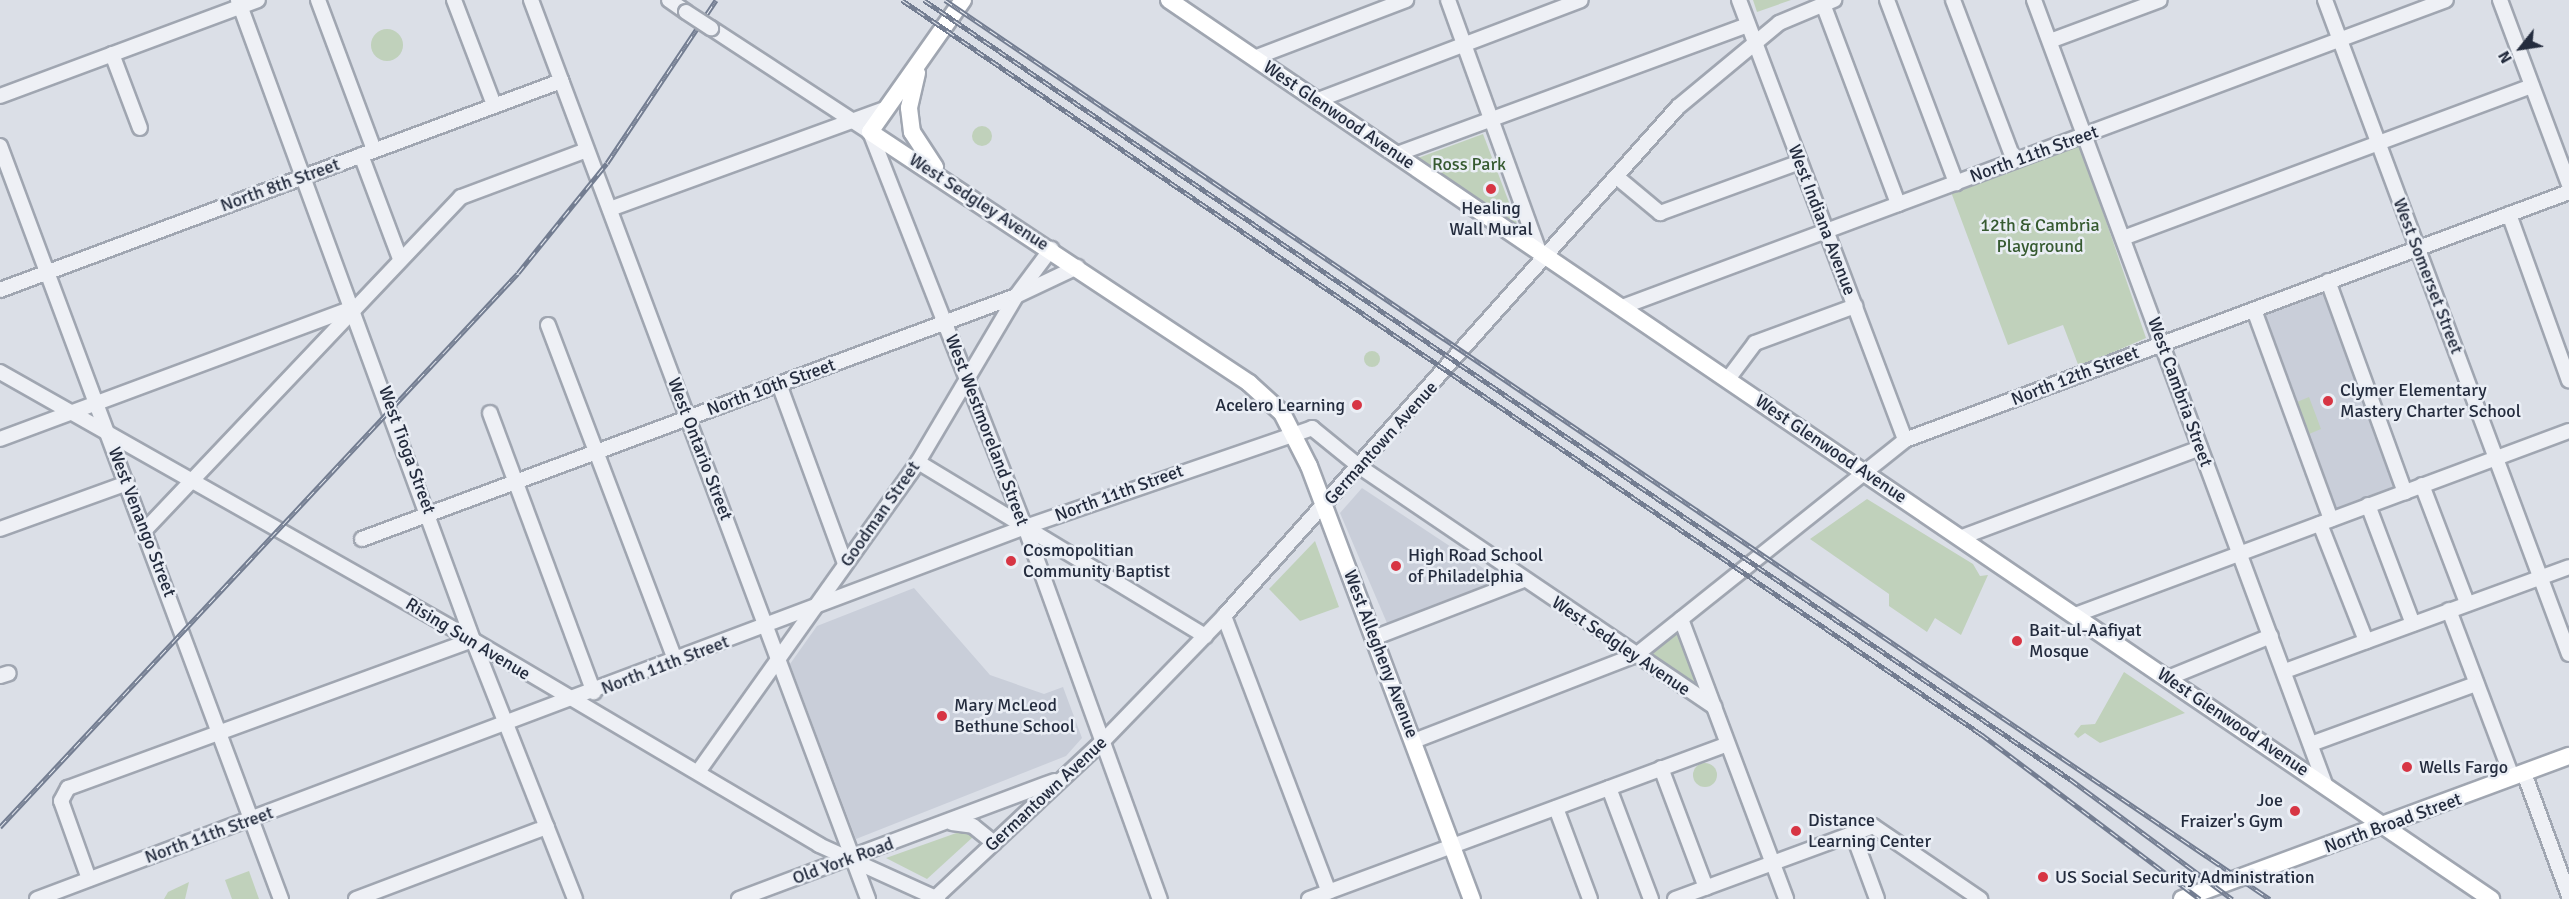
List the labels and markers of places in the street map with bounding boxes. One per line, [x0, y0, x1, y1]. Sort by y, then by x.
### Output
marker: Healing Wall Mural [1484, 182, 1498, 196]
place label: Healing Wall Mural [1449, 198, 1533, 240]
place label: Clymer Elementary Mastery Charter School [2340, 380, 2521, 422]
place label: Acelero Learning [1215, 394, 1345, 416]
marker: Clymer Elementary Mastery Charter School [2321, 394, 2335, 408]
marker: Acelero Learning [1350, 398, 1364, 412]
place label: Cosmopolitian Community Baptist [1023, 540, 1170, 582]
place label: High Road School of Philadelphia [1408, 545, 1543, 588]
marker: Cosmopolitian Community Baptist [1004, 554, 1018, 568]
marker: High Road School of Philadelphia [1389, 559, 1403, 573]
place label: Bait-ul-Aafiyat Mosque [2029, 620, 2142, 662]
marker: Bait-ul-Aafiyat Mosque [2010, 634, 2024, 648]
place label: Mary McLeod Bethune School [954, 695, 1075, 738]
marker: Mary McLeod Bethune School [935, 709, 949, 723]
place label: Wells Fargo [2419, 756, 2508, 778]
marker: Wells Fargo [2400, 760, 2414, 774]
place label: Joe Fraizer's Gym [2180, 790, 2283, 832]
marker: Joe Fraizer's Gym [2288, 804, 2302, 818]
place label: Distance Learning Center [1808, 810, 1931, 852]
marker: Distance Learning Center [1789, 824, 1803, 838]
place label: US Social Security Administration [2055, 866, 2315, 888]
marker: US Social Security Administration [2036, 870, 2050, 884]

